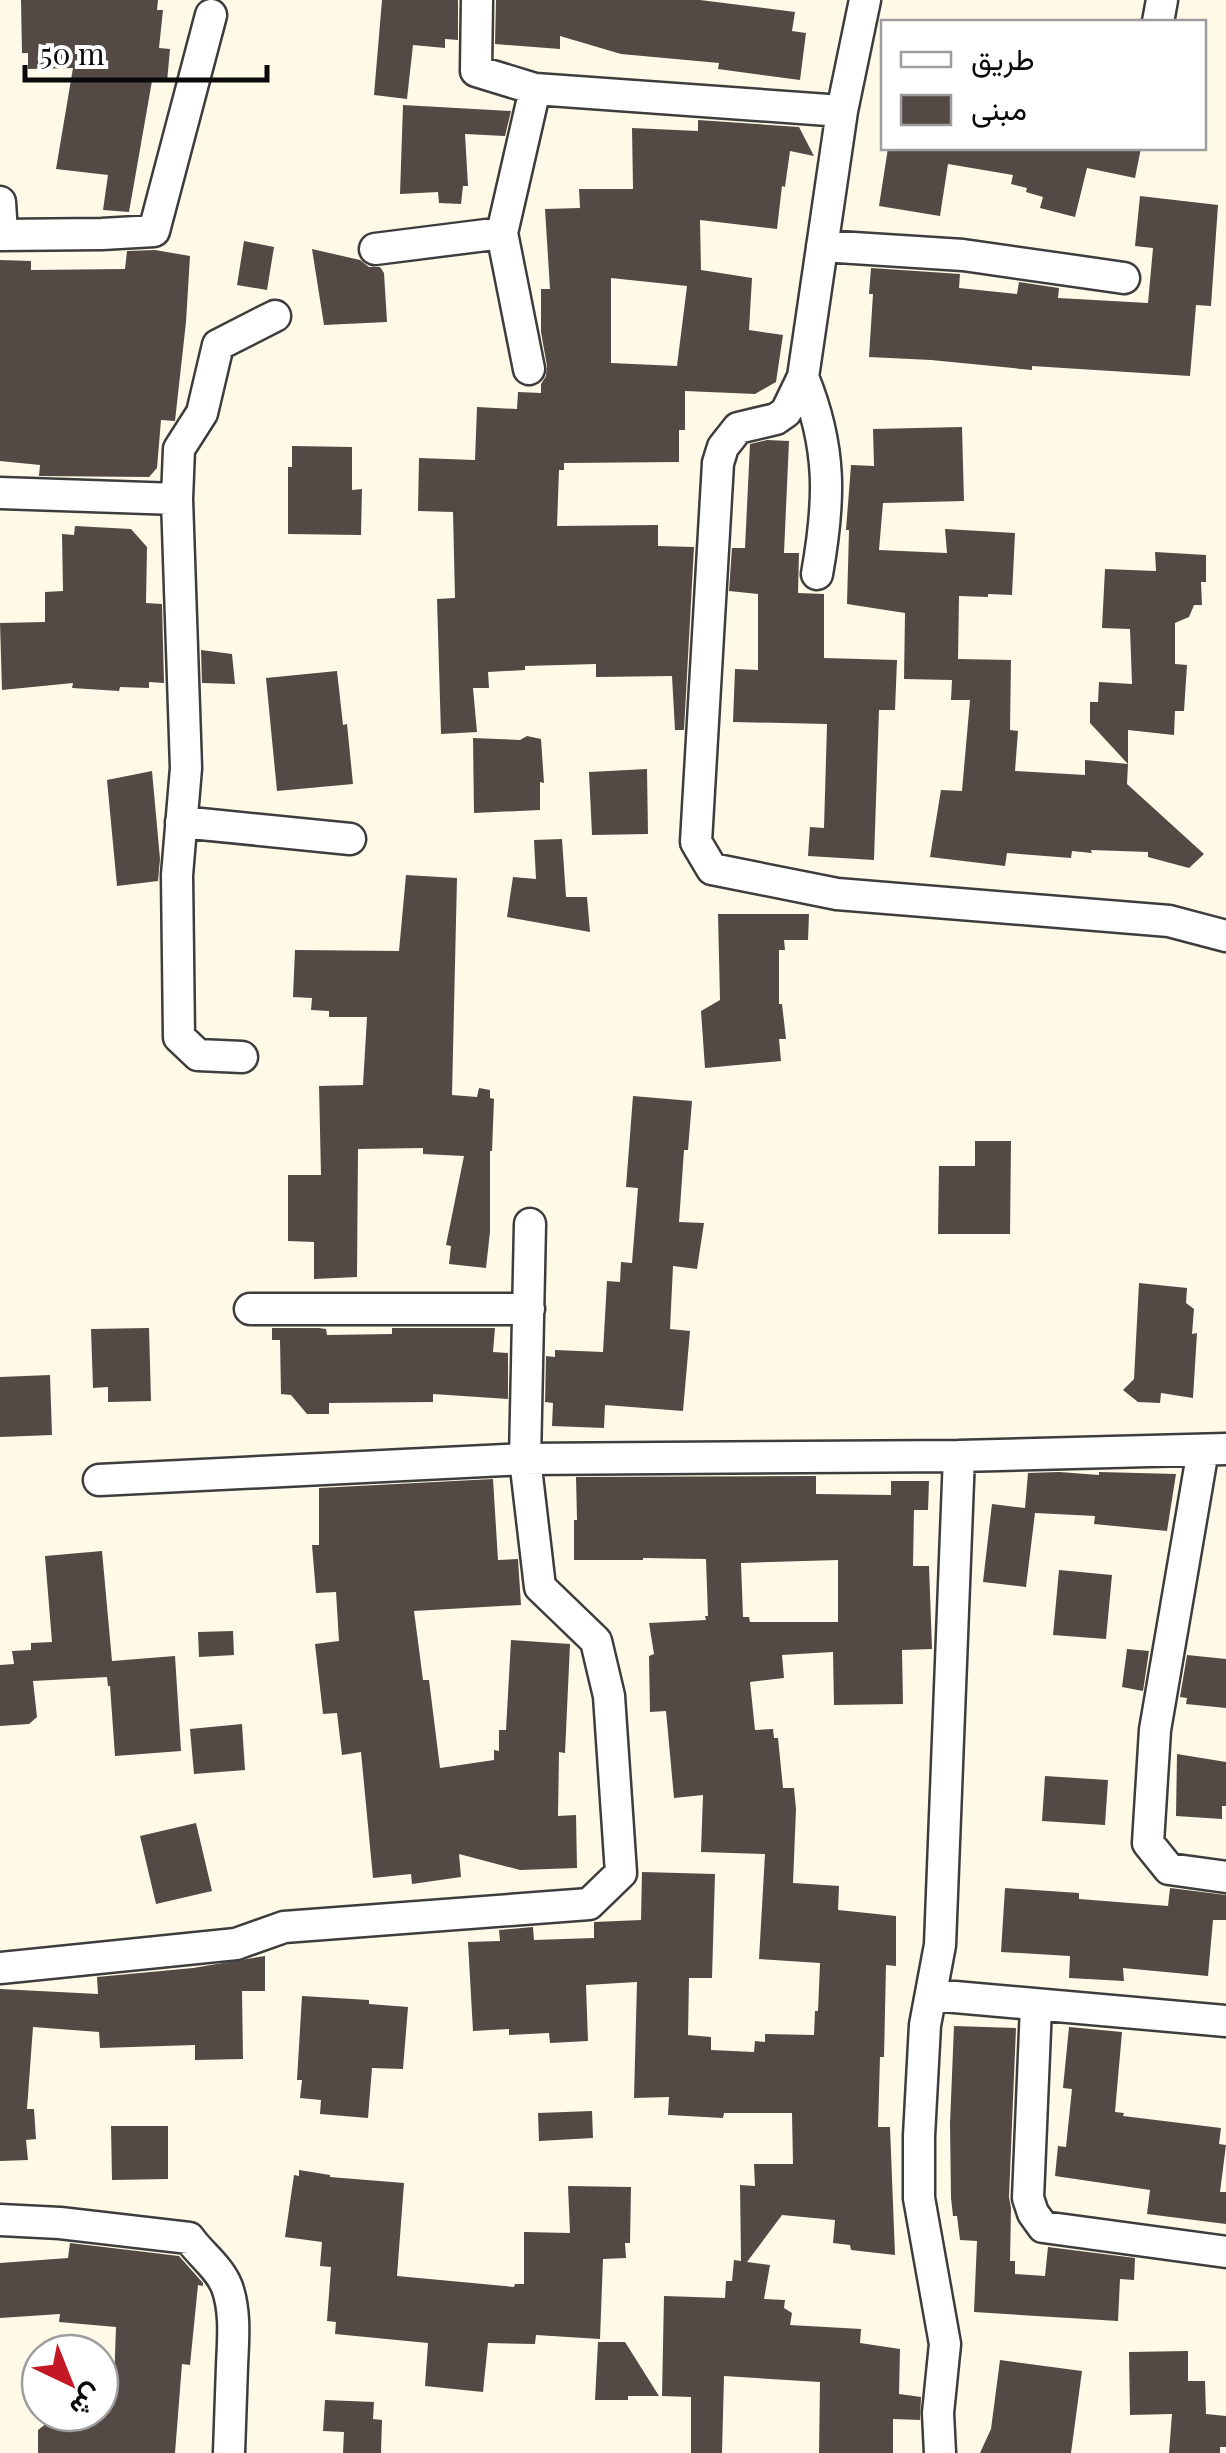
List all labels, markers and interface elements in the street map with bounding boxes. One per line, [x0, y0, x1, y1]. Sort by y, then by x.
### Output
scale bar [25, 20, 268, 82]
legend [881, 20, 1206, 150]
text: 50 m [40, 33, 105, 73]
text: طريق [971, 38, 1035, 78]
text: مبنى [971, 88, 1027, 128]
north arrow [20, 2333, 120, 2433]
text: ش [63, 2377, 113, 2427]

